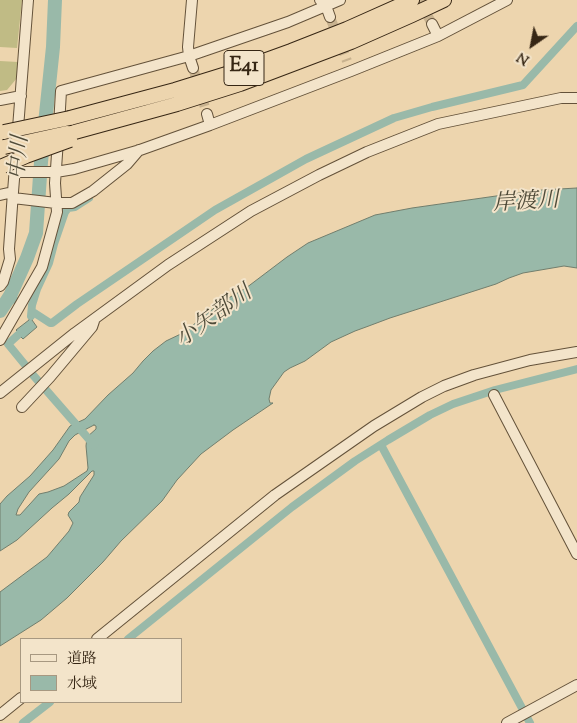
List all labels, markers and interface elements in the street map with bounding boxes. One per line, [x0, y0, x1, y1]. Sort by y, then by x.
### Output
north arrow [507, 20, 557, 70]
text: N [514, 46, 534, 69]
road number: E41 [224, 50, 264, 86]
water label: 中川 [6, 135, 36, 181]
water label: 岸渡川 [492, 189, 560, 219]
water label: 小矢部川 [172, 281, 258, 355]
legend [20, 638, 182, 703]
text: 道路 [67, 649, 97, 670]
text: 水域 [67, 674, 97, 695]

